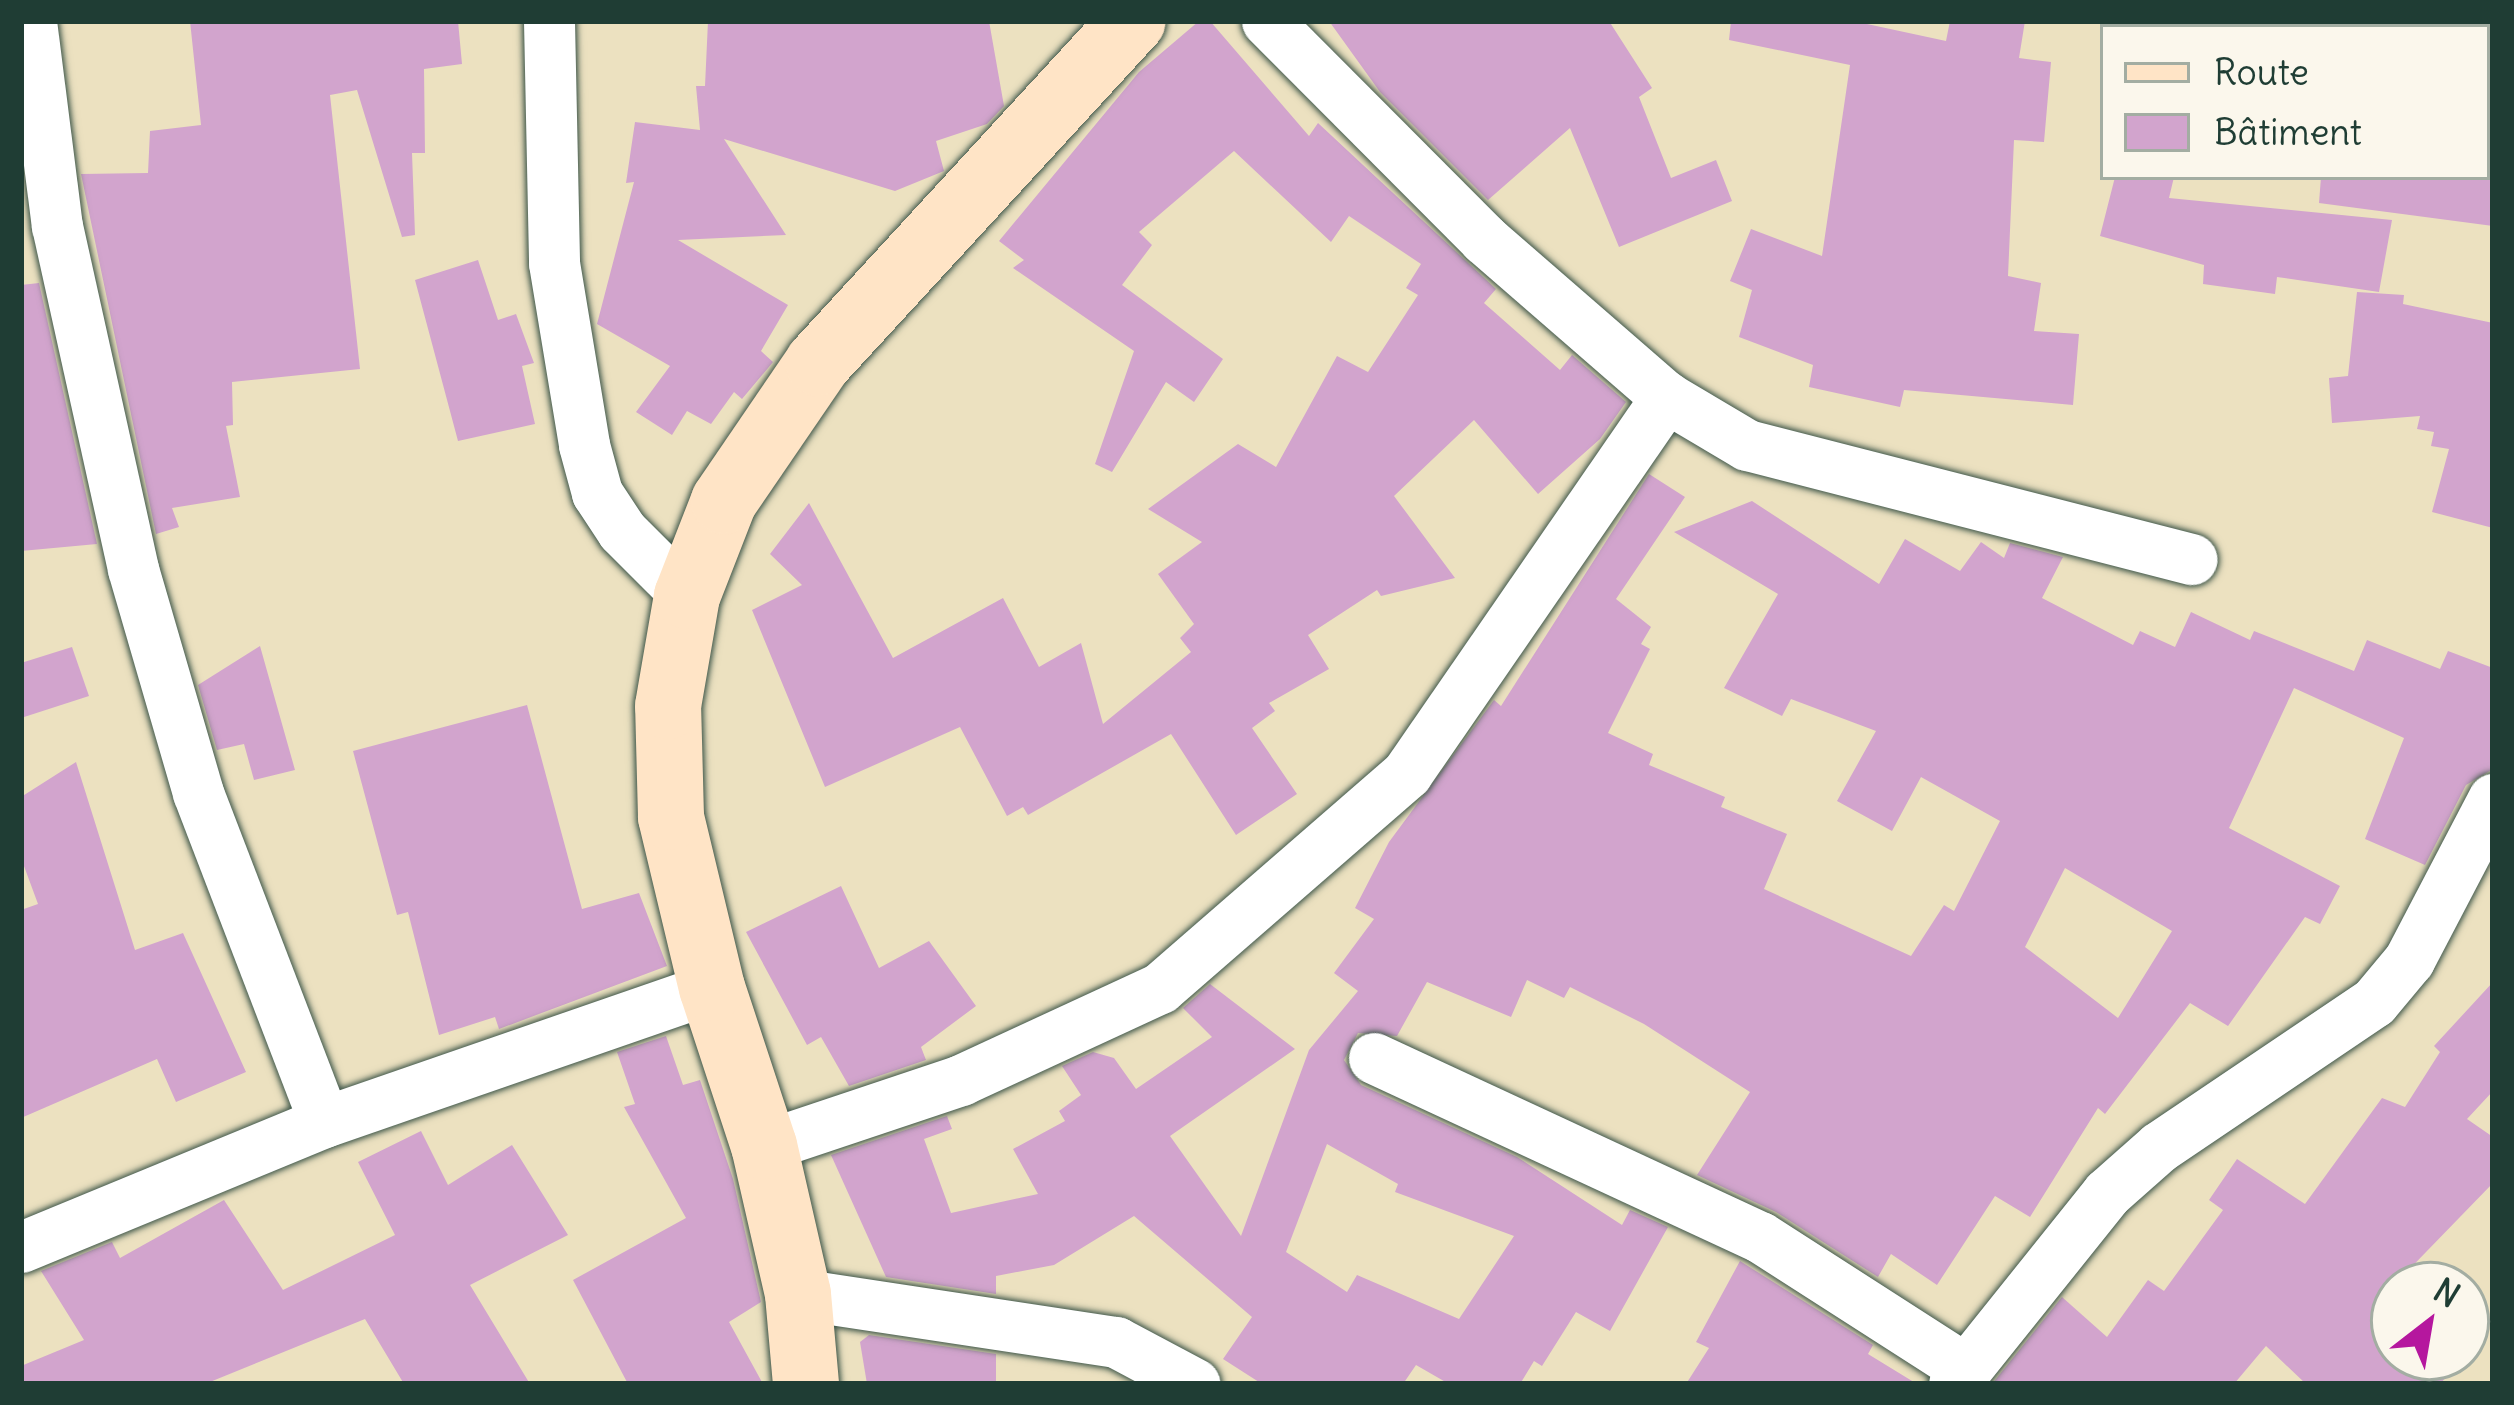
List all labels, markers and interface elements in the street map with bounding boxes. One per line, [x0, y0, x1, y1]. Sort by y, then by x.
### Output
legend [2100, 24, 2490, 180]
text: Route [2214, 50, 2309, 95]
text: Bâtiment [2214, 110, 2362, 155]
north arrow [2370, 1261, 2490, 1381]
text: N [2426, 1269, 2468, 1317]

